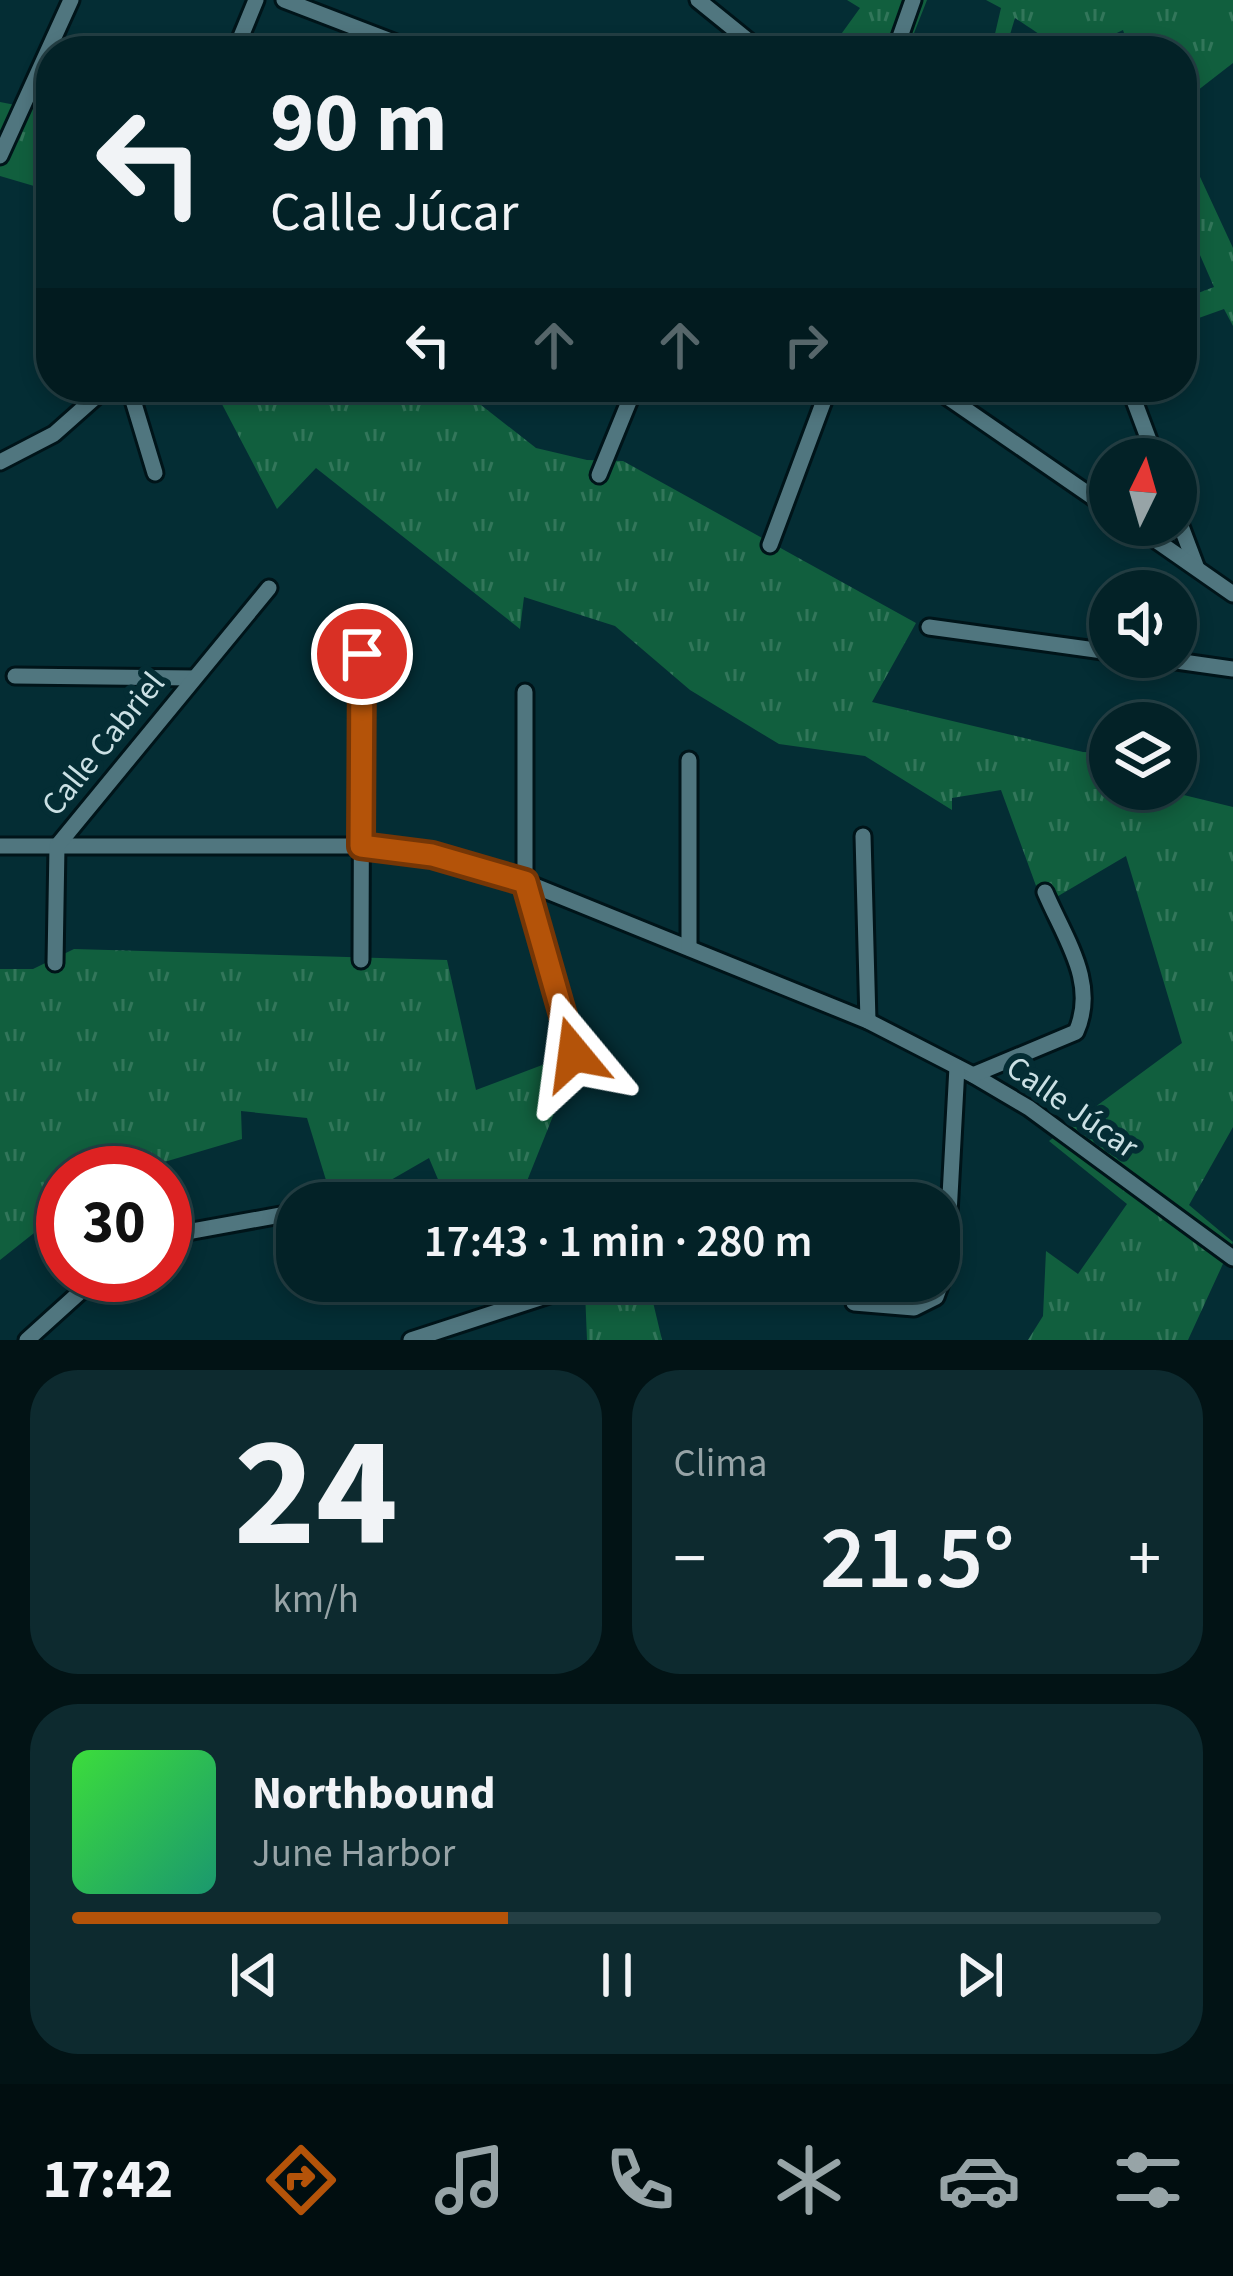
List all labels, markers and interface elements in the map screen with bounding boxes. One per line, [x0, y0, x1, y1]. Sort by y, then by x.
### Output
text: 90 m [270, 64, 448, 184]
icon: left [72, 84, 228, 240]
text: Calle Júcar [270, 175, 518, 252]
icon: left [395, 312, 461, 378]
icon: ahead [521, 312, 587, 378]
icon: ahead [647, 312, 713, 378]
icon: right [773, 312, 839, 378]
north arrow [1089, 438, 1197, 546]
map controls [1089, 438, 1197, 810]
button: sound [1089, 570, 1197, 678]
pin [311, 603, 413, 705]
icon: arrive [329, 621, 395, 687]
street label: Calle Cabriel [30, 662, 176, 826]
button: layers [1089, 702, 1197, 810]
position arrow [511, 991, 637, 1117]
street label: Calle Júcar [996, 1044, 1148, 1170]
speed limit sign: 30 [36, 1146, 192, 1302]
text: 17:43 · 1 min · 280 m [424, 1210, 812, 1274]
text: 24 [233, 1383, 398, 1605]
text: Clima [674, 1436, 767, 1492]
text: 21.5° [820, 1495, 1015, 1623]
text: − [674, 1512, 706, 1606]
text: + [1128, 1512, 1161, 1606]
text: km/h [272, 1572, 359, 1628]
text: Northbound [252, 1762, 496, 1826]
text: June Harbor [252, 1826, 455, 1882]
icon: previous [221, 1942, 287, 2008]
icon: pause [584, 1942, 650, 2008]
icon: next [947, 1942, 1013, 2008]
icon: directions [259, 2138, 343, 2222]
icon: music [428, 2138, 512, 2222]
icon: phone [598, 2138, 682, 2222]
icon: climate [767, 2138, 851, 2222]
icon: car [937, 2138, 1021, 2222]
icon: filters [1106, 2138, 1190, 2222]
text: 17:42 [43, 2142, 173, 2219]

